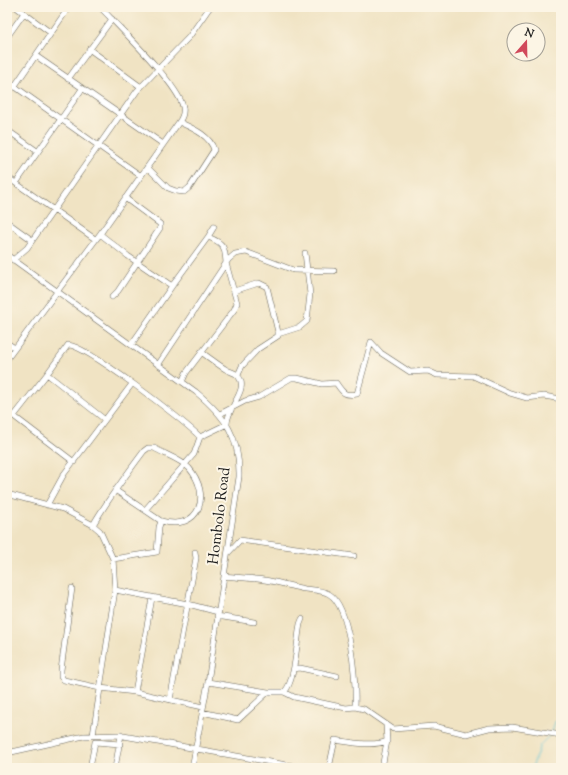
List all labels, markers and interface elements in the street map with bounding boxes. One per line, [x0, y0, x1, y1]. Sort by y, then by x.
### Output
north arrow [506, 22, 546, 62]
text: N [521, 24, 536, 43]
street label: Hombolo Road [204, 466, 236, 566]

